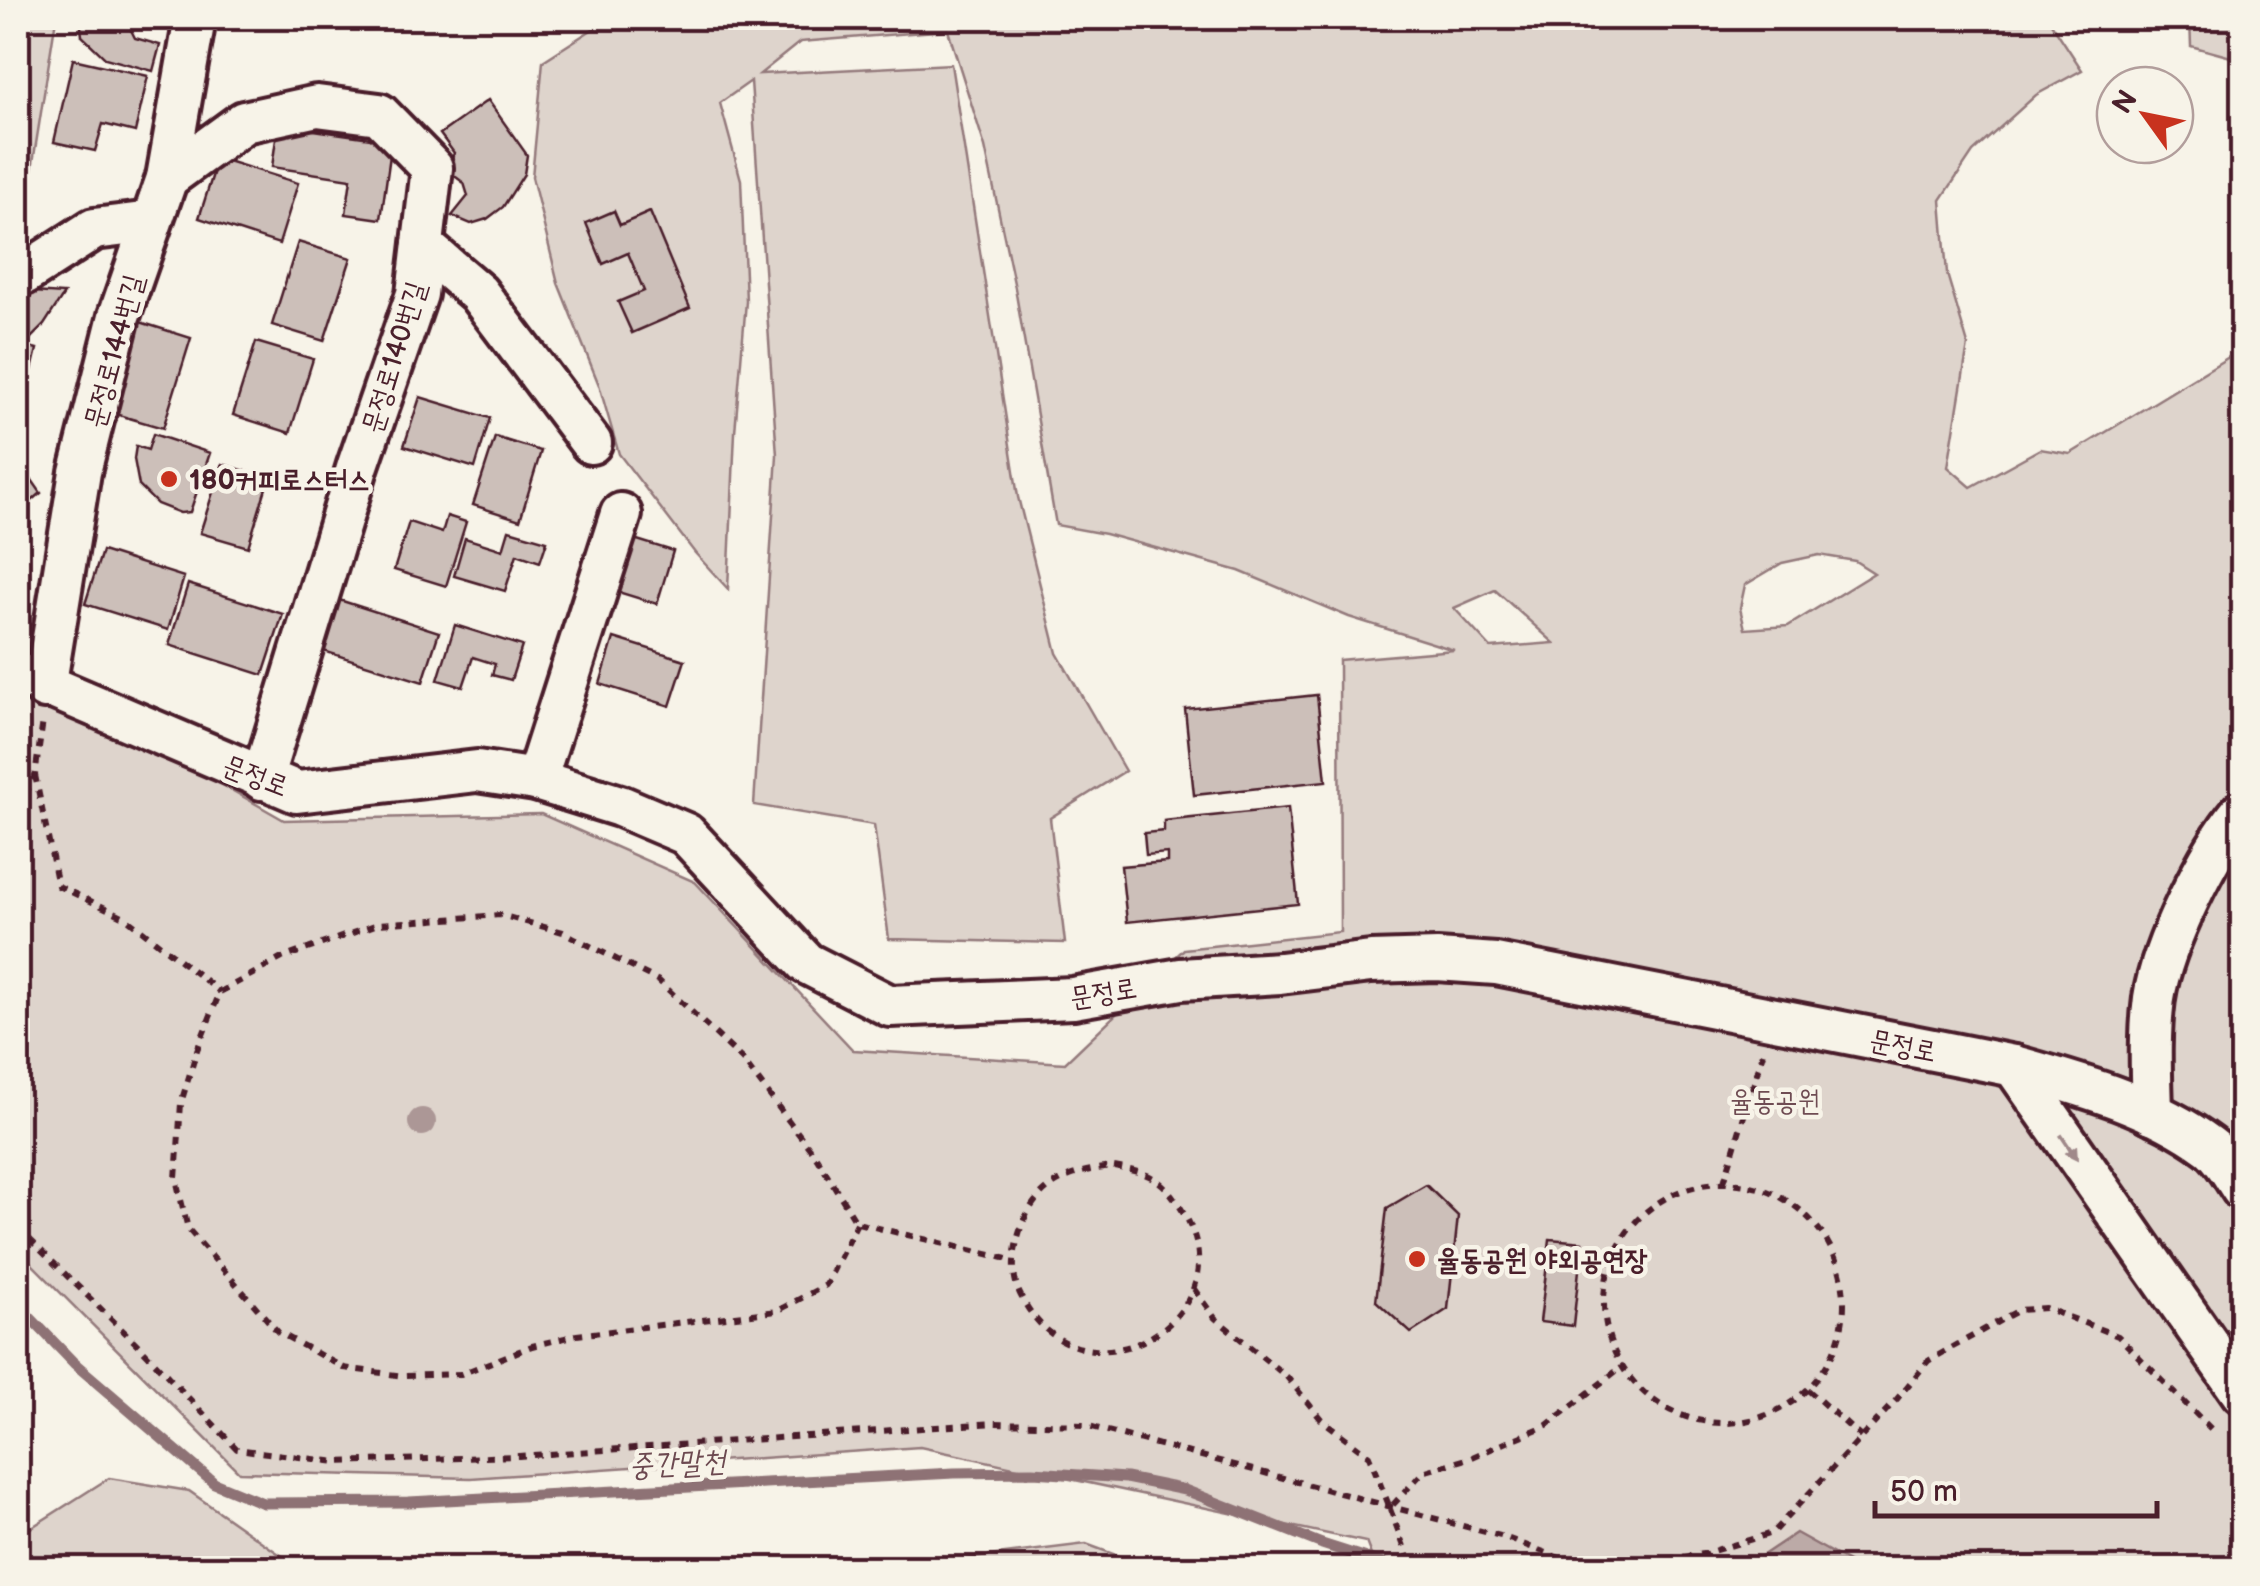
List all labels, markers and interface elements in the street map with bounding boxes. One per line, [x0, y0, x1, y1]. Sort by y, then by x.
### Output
north arrow [2095, 65, 2195, 165]
text: N [2106, 84, 2145, 120]
street label: 문정로144번길 [78, 271, 151, 432]
street label: 문정로140번길 [356, 278, 433, 437]
place label: 180커피로스터스 [189, 464, 370, 497]
marker: 180커피로스터스 [158, 468, 180, 490]
street label: 문정로 [218, 749, 293, 804]
street label: 문정로 [1067, 972, 1139, 1015]
street label: 문정로 [1866, 1024, 1939, 1069]
park label: 율동공원 [1730, 1085, 1820, 1118]
one-way arrow [2059, 1134, 2078, 1160]
place label: 율동공원 야외공연장 [1437, 1244, 1648, 1277]
marker: 율동공원 야외공연장 [1406, 1248, 1428, 1270]
water label: 중간말천 [628, 1443, 729, 1485]
scale bar [1875, 1456, 2158, 1518]
text: 50 m [1890, 1474, 1958, 1510]

